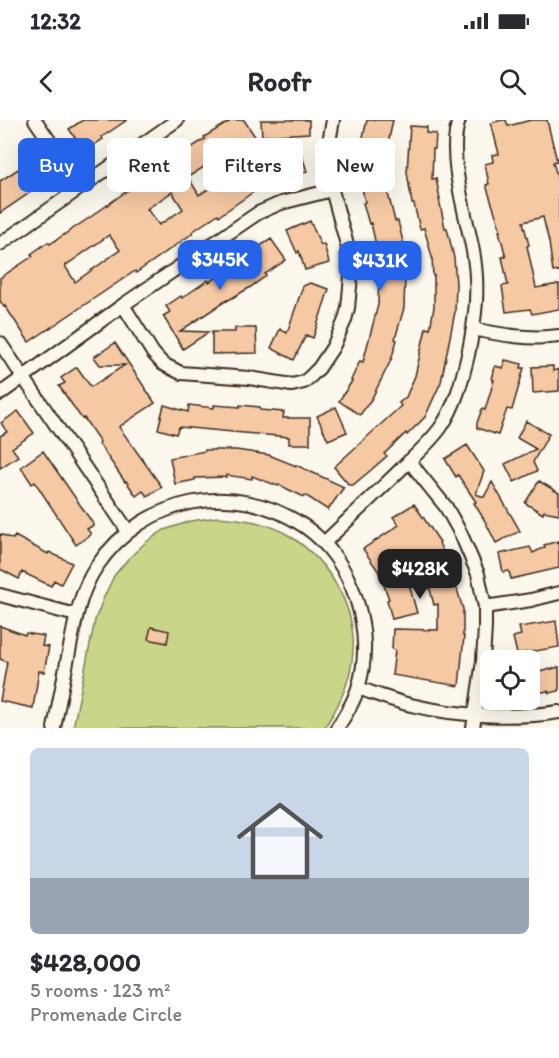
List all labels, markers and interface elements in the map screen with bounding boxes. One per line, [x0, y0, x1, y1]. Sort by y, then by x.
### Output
text: 12:32 [30, 8, 81, 35]
icon: back [30, 65, 63, 98]
text: Roofr [247, 65, 312, 98]
icon: search [496, 65, 529, 98]
chip: Buy [18, 138, 95, 192]
chip: Rent [107, 138, 191, 192]
chip: Filters [203, 138, 303, 192]
chip: New [315, 138, 395, 192]
pin: $345K [178, 240, 262, 291]
pin: $431K [338, 241, 422, 292]
text: $345K [192, 247, 248, 271]
text: $431K [352, 248, 408, 272]
pin: $428K [378, 549, 462, 600]
text: $428K [392, 556, 448, 580]
map controls [480, 650, 540, 710]
button: locate [480, 650, 540, 710]
icon: home [226, 787, 334, 895]
text: $428,000 [30, 946, 141, 978]
text: 5 rooms · 123 m² [30, 978, 171, 1002]
text: Promenade Circle [30, 1002, 182, 1026]

